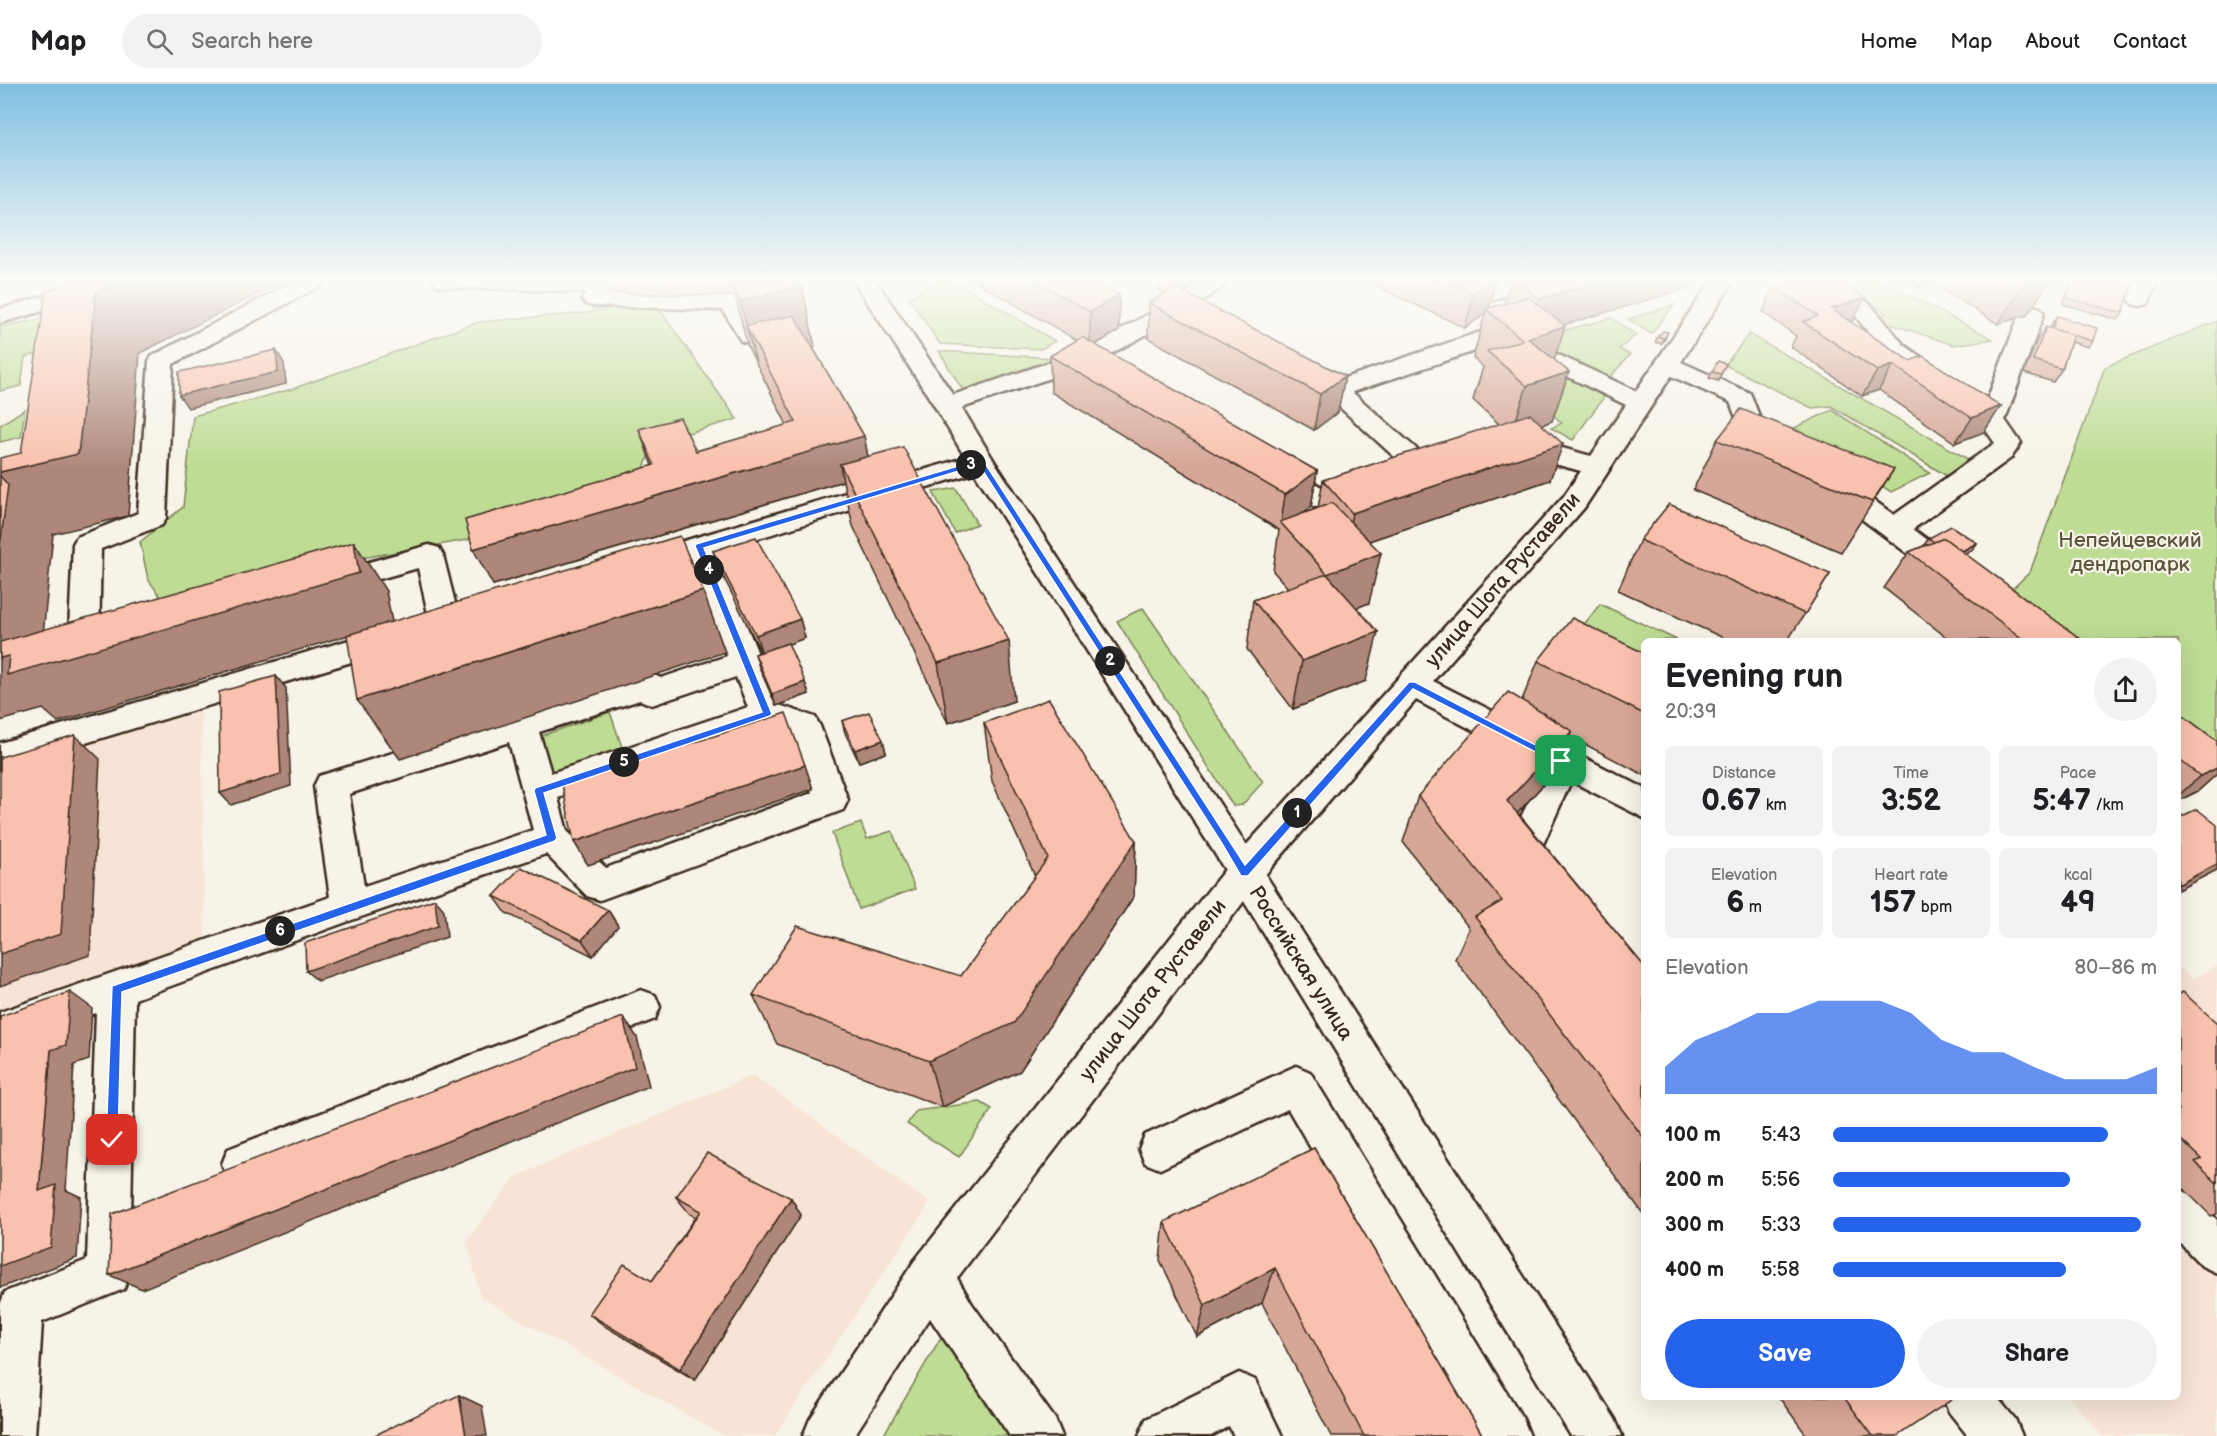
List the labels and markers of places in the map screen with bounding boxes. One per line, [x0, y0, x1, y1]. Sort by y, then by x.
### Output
pin: 3 [956, 450, 986, 480]
pin: 4 [694, 555, 724, 585]
pin: 2 [1095, 646, 1125, 676]
pin [1535, 735, 1586, 786]
pin: 5 [609, 747, 639, 777]
pin: 1 [1282, 798, 1312, 828]
pin: 6 [265, 916, 295, 946]
pin [86, 1114, 137, 1165]

